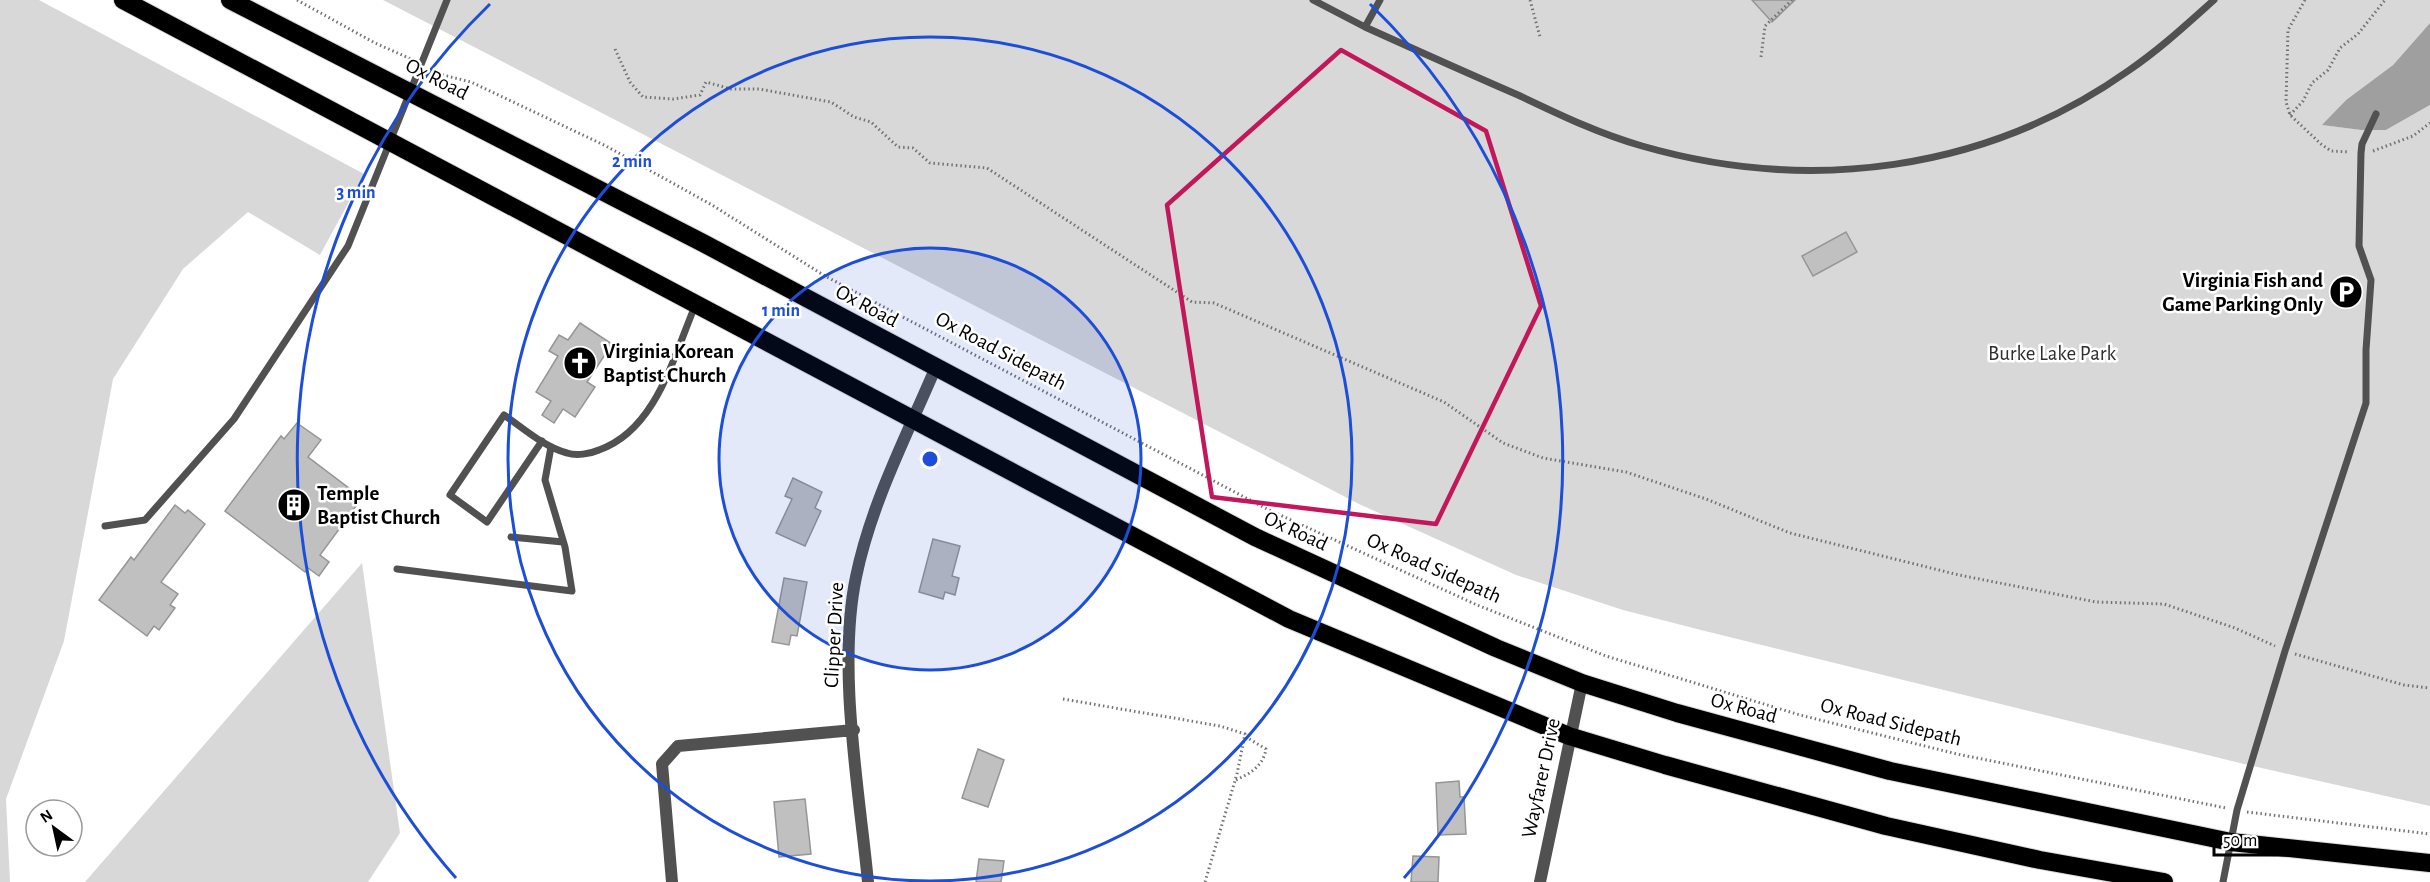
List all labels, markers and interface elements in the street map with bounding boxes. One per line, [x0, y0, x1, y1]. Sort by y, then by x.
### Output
street label: Ox Road [402, 54, 472, 104]
text: 2 min [612, 153, 652, 171]
text: 3 min [336, 184, 376, 202]
place label: Virginia Fish and Game Parking Only [2162, 270, 2324, 315]
parking icon: Virginia Fish and Game Parking Only [2328, 274, 2364, 310]
street label: Ox Road [832, 281, 902, 331]
text: 1 min [762, 302, 800, 320]
street label: Ox Road Sidepath [932, 308, 1070, 394]
place label: Virginia Korean Baptist Church [603, 341, 734, 386]
park label: Burke Lake Park [1988, 343, 2116, 364]
church icon: Virginia Korean Baptist Church [562, 345, 598, 381]
centre of rings [920, 449, 940, 469]
place label: Temple Baptist Church [317, 483, 441, 528]
building icon: Temple Baptist Church [276, 487, 312, 523]
street label: Ox Road [1261, 507, 1331, 555]
street label: Ox Road Sidepath [1364, 529, 1504, 607]
street label: Clipper Drive [821, 581, 847, 689]
street label: Ox Road [1709, 689, 1780, 727]
street label: Ox Road Sidepath [1818, 694, 1964, 750]
street label: Wayfarer Drive [1518, 716, 1564, 840]
north arrow [24, 798, 84, 858]
text: N [37, 807, 55, 826]
scale bar [2214, 819, 2346, 857]
text: 50 m [2223, 832, 2257, 850]

